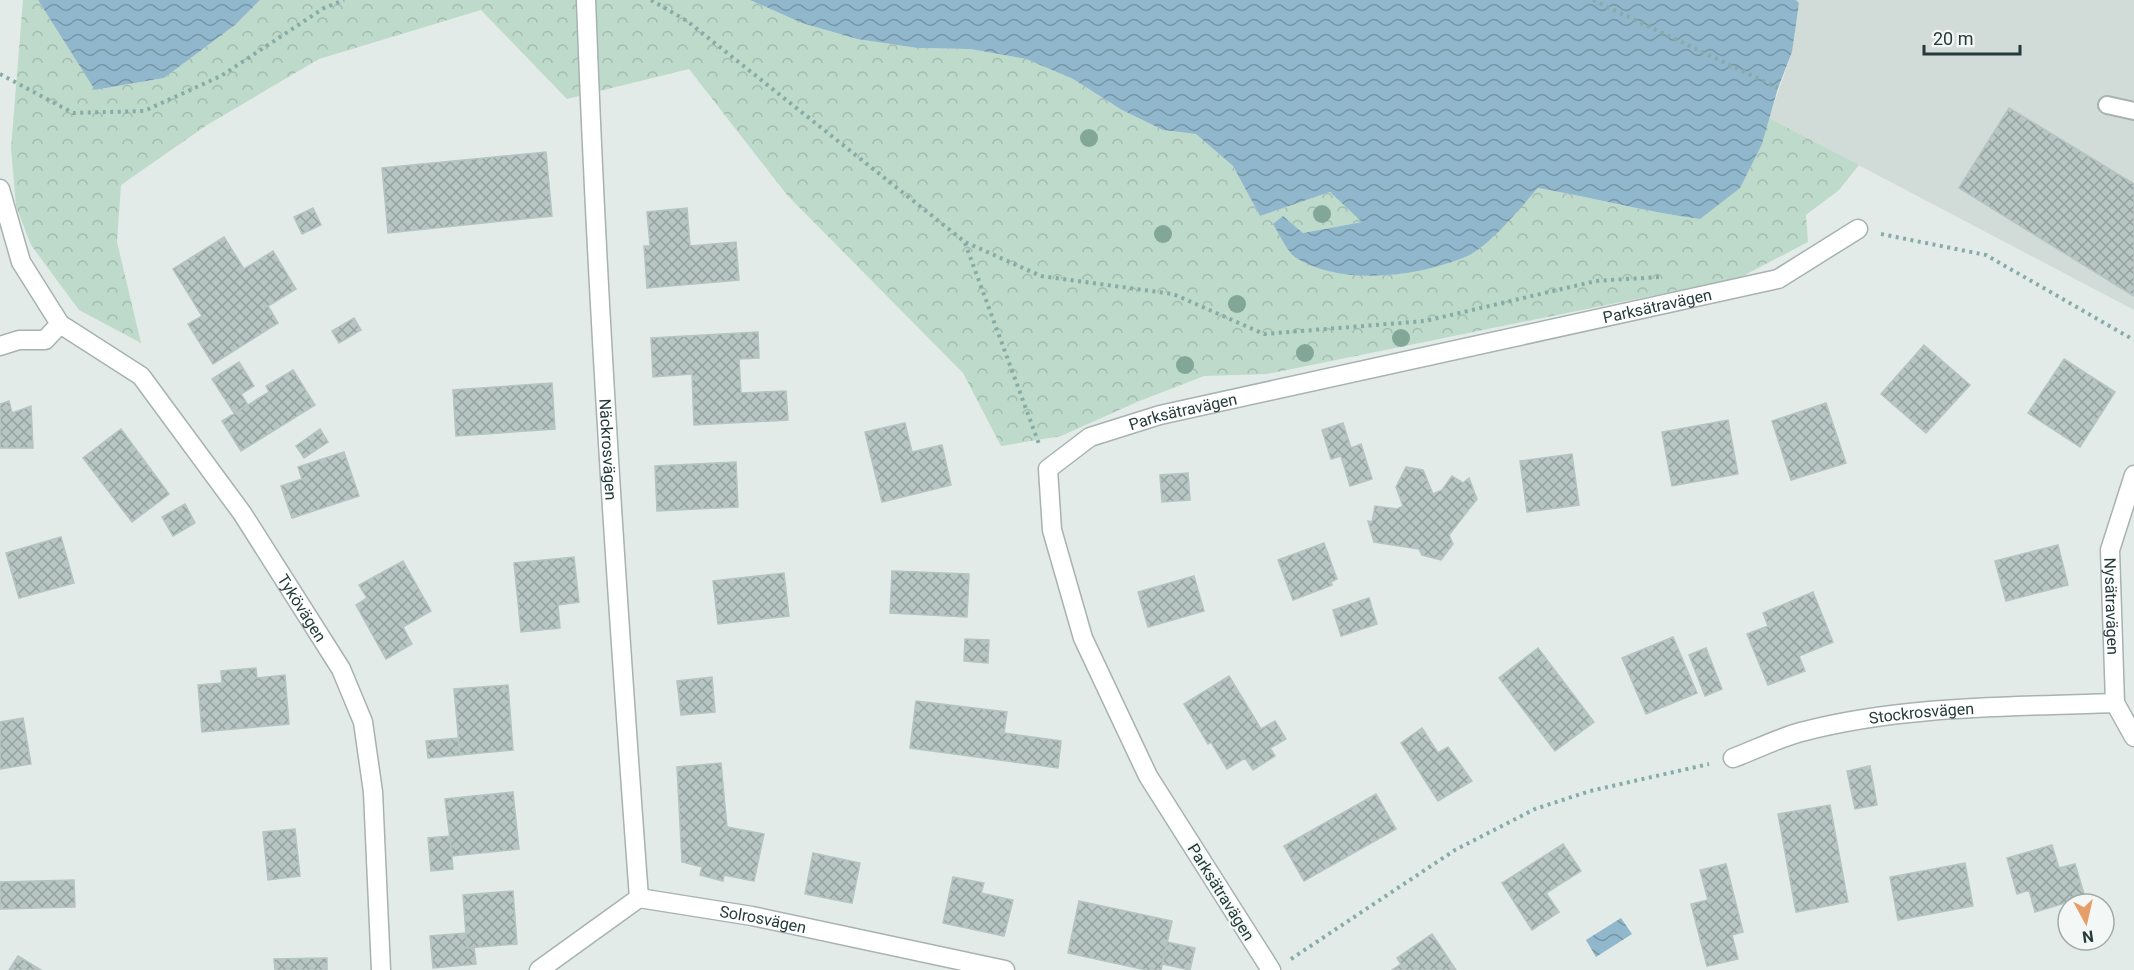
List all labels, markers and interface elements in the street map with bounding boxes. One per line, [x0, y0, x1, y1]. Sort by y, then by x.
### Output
scale bar [1924, 18, 2020, 56]
text: 20 m [1933, 28, 1973, 49]
street label: Parksätravägen [1601, 284, 1713, 327]
street label: Parksätravägen [1126, 389, 1239, 434]
street label: Näckrosvägen [596, 398, 621, 501]
street label: Nysätravägen [2101, 557, 2123, 655]
street label: Tykövägen [274, 571, 331, 645]
street label: Stockrosvägen [1868, 698, 1974, 727]
street label: Parksätravägen [1184, 840, 1258, 944]
north arrow [2056, 892, 2116, 952]
street label: Solrosvägen [718, 901, 808, 937]
text: N [2081, 926, 2095, 947]

